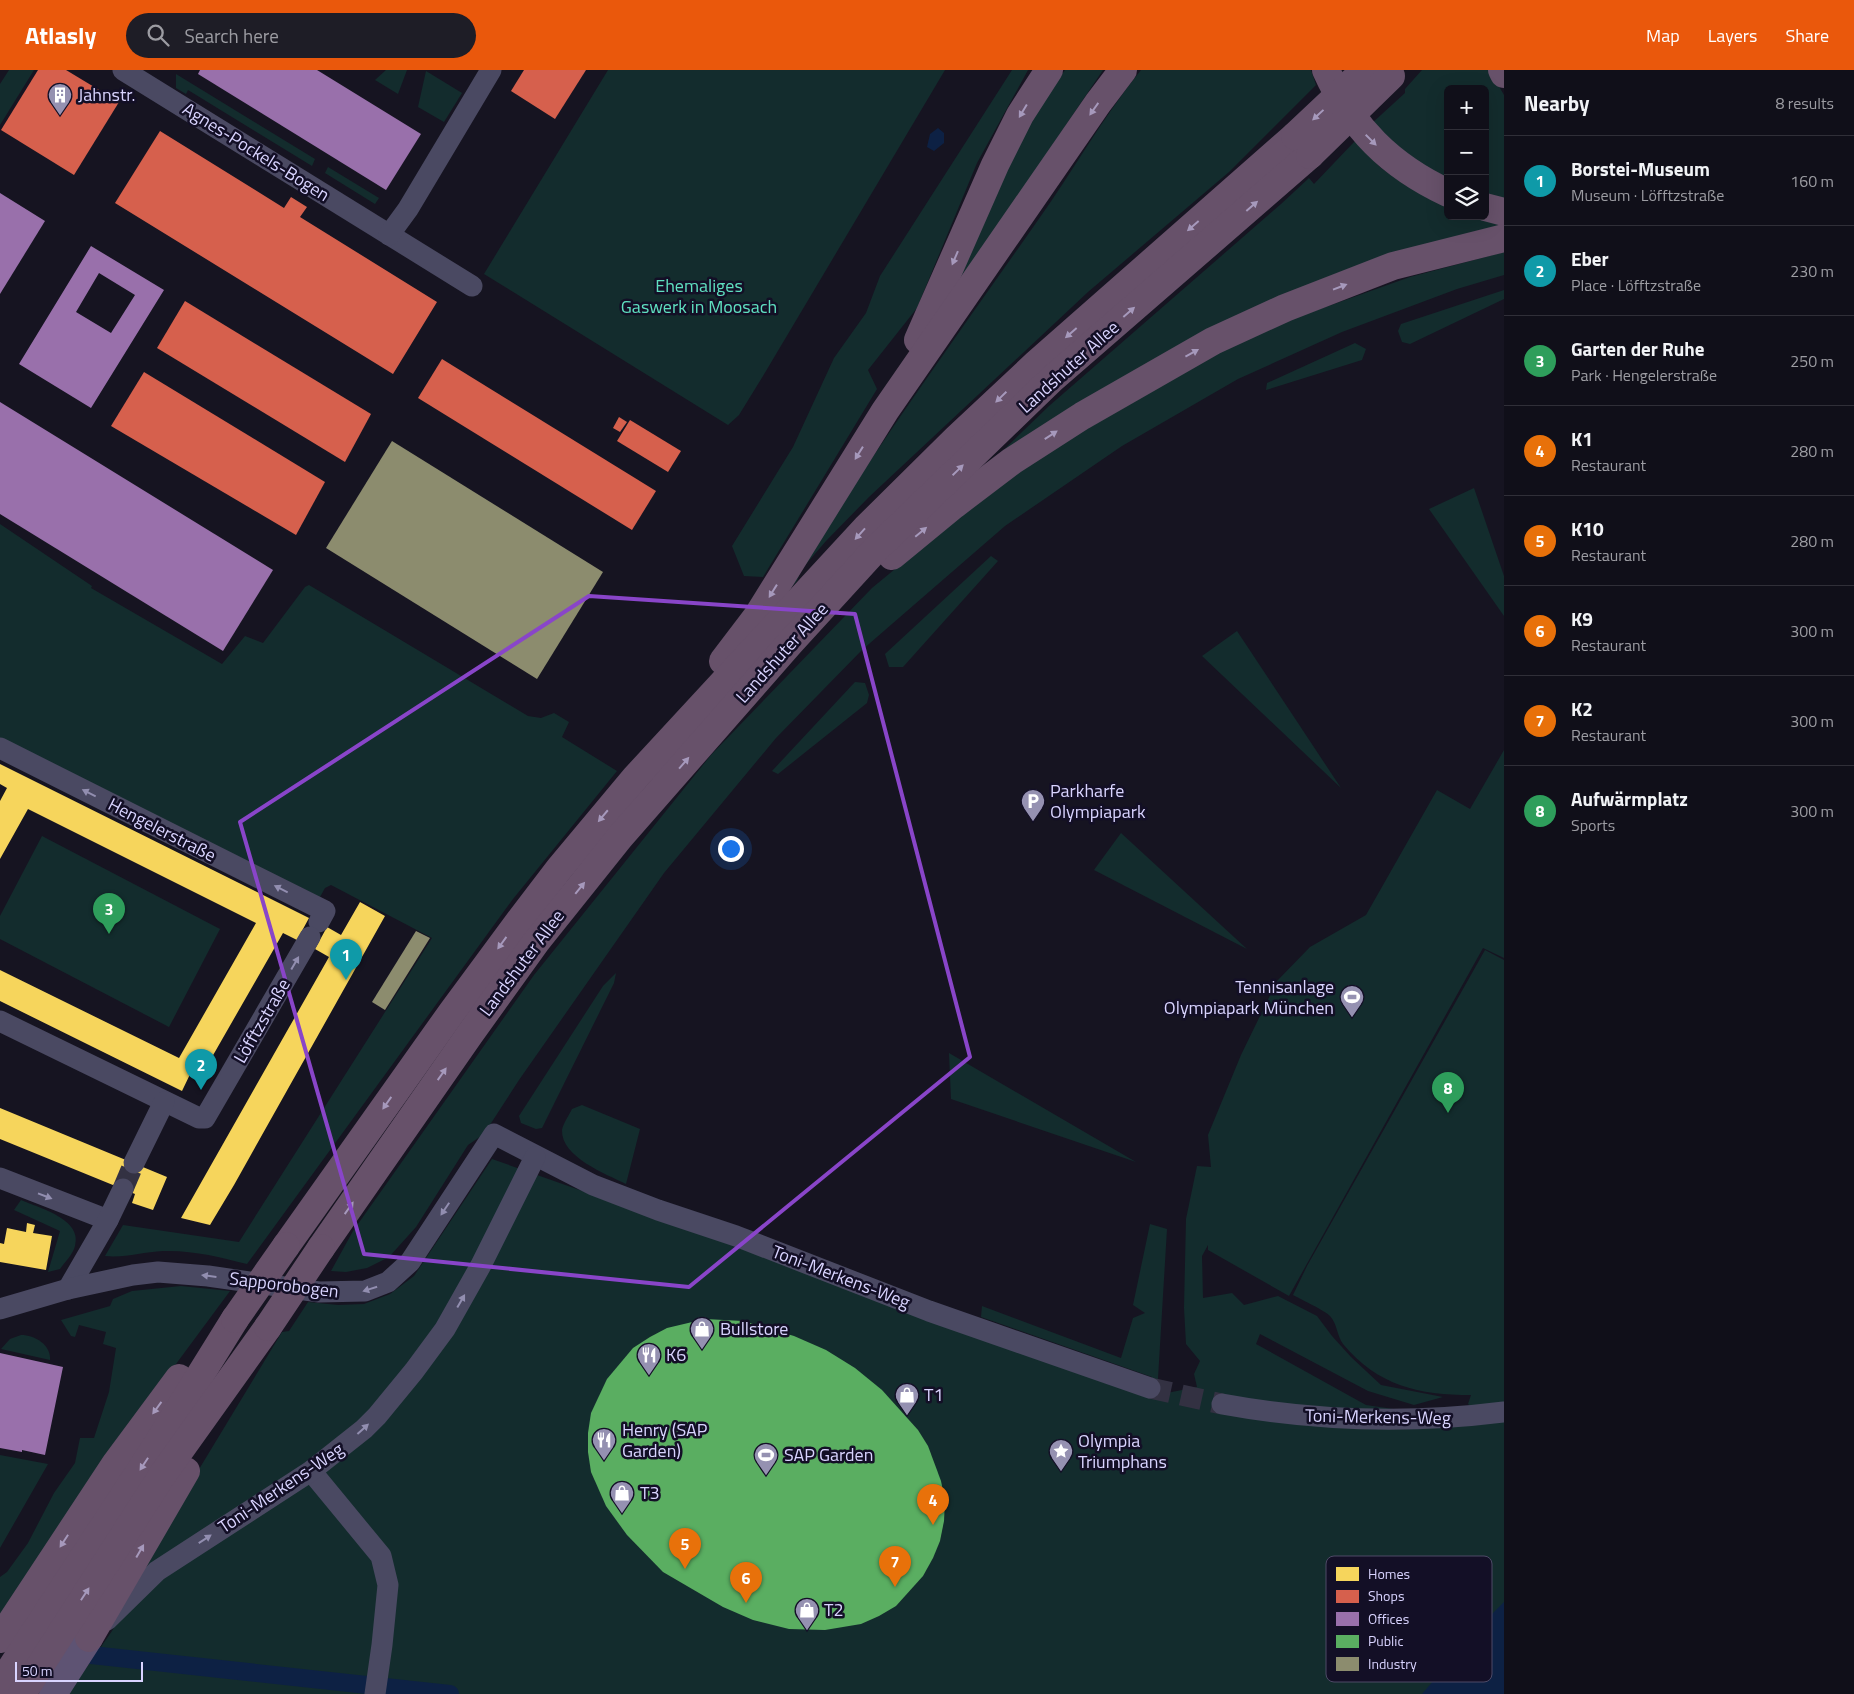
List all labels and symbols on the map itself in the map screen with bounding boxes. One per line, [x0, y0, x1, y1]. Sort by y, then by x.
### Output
place label: Jahnstr. [78, 81, 135, 108]
building icon: Jahnstr. [47, 82, 73, 116]
street label: Agnes-Pockels-Bogen [177, 95, 335, 208]
one-way arrow [1089, 102, 1099, 116]
one-way arrow [1018, 104, 1027, 118]
one-way arrow [1312, 109, 1324, 121]
one-way arrow [1365, 134, 1377, 146]
one-way arrow [1245, 200, 1258, 211]
one-way arrow [1187, 220, 1199, 231]
one-way arrow [950, 251, 958, 265]
park label: Ehemaliges Gaswerk in Moosach [621, 272, 777, 320]
one-way arrow [1332, 283, 1347, 290]
one-way arrow [1123, 307, 1136, 318]
street label: Landshuter Allee [1012, 314, 1125, 419]
one-way arrow [1065, 327, 1077, 339]
one-way arrow [1185, 349, 1198, 358]
one-way arrow [996, 391, 1008, 403]
one-way arrow [1045, 431, 1058, 440]
one-way arrow [854, 446, 863, 459]
one-way arrow [952, 464, 964, 476]
one-way arrow [914, 527, 927, 538]
one-way arrow [854, 528, 866, 540]
one-way arrow [768, 584, 777, 597]
street label: Landshuter Allee [729, 596, 834, 709]
one-way arrow [679, 757, 690, 770]
place label: Parkharfe Olympiapark [1050, 777, 1146, 825]
parking icon: Parkharfe Olympiapark [1020, 788, 1046, 822]
one-way arrow [82, 789, 96, 797]
street label: Hengelerstraße [104, 791, 221, 868]
one-way arrow [598, 809, 609, 822]
your location [718, 836, 744, 862]
one-way arrow [574, 881, 585, 894]
one-way arrow [274, 885, 288, 893]
pin: 3 [93, 893, 125, 934]
street label: Landshuter Allee [473, 904, 571, 1022]
one-way arrow [497, 936, 508, 949]
pin: 1 [330, 939, 362, 980]
one-way arrow [291, 957, 300, 970]
street label: Löfftzstraße [226, 973, 297, 1068]
place label: Tennisanlage Olympiapark München [1164, 973, 1334, 1021]
sports icon: Tennisanlage Olympiapark München [1339, 984, 1365, 1018]
pin: 2 [185, 1049, 217, 1090]
one-way arrow [437, 1068, 446, 1081]
pin: 8 [1432, 1072, 1464, 1113]
one-way arrow [382, 1096, 392, 1110]
one-way arrow [38, 1192, 53, 1200]
one-way arrow [344, 1201, 354, 1215]
one-way arrow [440, 1203, 450, 1216]
street label: Toni-Merkens-Weg [768, 1238, 914, 1315]
street label: Sapporobogen [228, 1264, 340, 1305]
one-way arrow [201, 1272, 217, 1280]
one-way arrow [363, 1286, 378, 1293]
one-way arrow [457, 1294, 466, 1307]
place label: Bullstore [720, 1315, 788, 1342]
shop icon: Bullstore [689, 1316, 715, 1350]
place label: K6 [666, 1341, 686, 1368]
restaurant icon: K6 [636, 1342, 662, 1376]
place label: T1 [924, 1381, 944, 1408]
shop icon: T1 [894, 1382, 920, 1416]
one-way arrow [151, 1401, 162, 1414]
street label: Toni-Merkens-Weg [1305, 1402, 1451, 1431]
place label: Henry (SAP Garden) [622, 1416, 708, 1464]
one-way arrow [356, 1423, 368, 1435]
restaurant icon: Henry (SAP Garden) [591, 1427, 617, 1461]
place label: Olympia Triumphans [1078, 1427, 1167, 1475]
street label: Toni-Merkens-Weg [213, 1436, 349, 1540]
place icon: Olympia Triumphans [1048, 1438, 1074, 1472]
place label: SAP Garden [784, 1441, 873, 1468]
sports icon: SAP Garden [753, 1442, 779, 1476]
one-way arrow [139, 1457, 149, 1471]
place label: T3 [640, 1479, 660, 1506]
shop icon: T3 [609, 1480, 635, 1514]
pin: 4 [917, 1484, 949, 1525]
pin: 5 [669, 1528, 701, 1569]
one-way arrow [198, 1534, 212, 1544]
one-way arrow [59, 1535, 69, 1548]
one-way arrow [135, 1544, 144, 1557]
pin: 7 [879, 1546, 911, 1587]
legend [1326, 1556, 1492, 1682]
pin: 6 [730, 1562, 762, 1603]
text: Homes [1368, 1563, 1410, 1584]
text: Shops [1368, 1585, 1404, 1606]
one-way arrow [80, 1587, 90, 1600]
place label: T2 [824, 1596, 844, 1623]
shop icon: T2 [794, 1597, 820, 1631]
text: Offices [1368, 1608, 1409, 1629]
text: Public [1368, 1630, 1404, 1651]
text: Industry [1368, 1653, 1417, 1674]
scale bar [15, 1659, 142, 1682]

